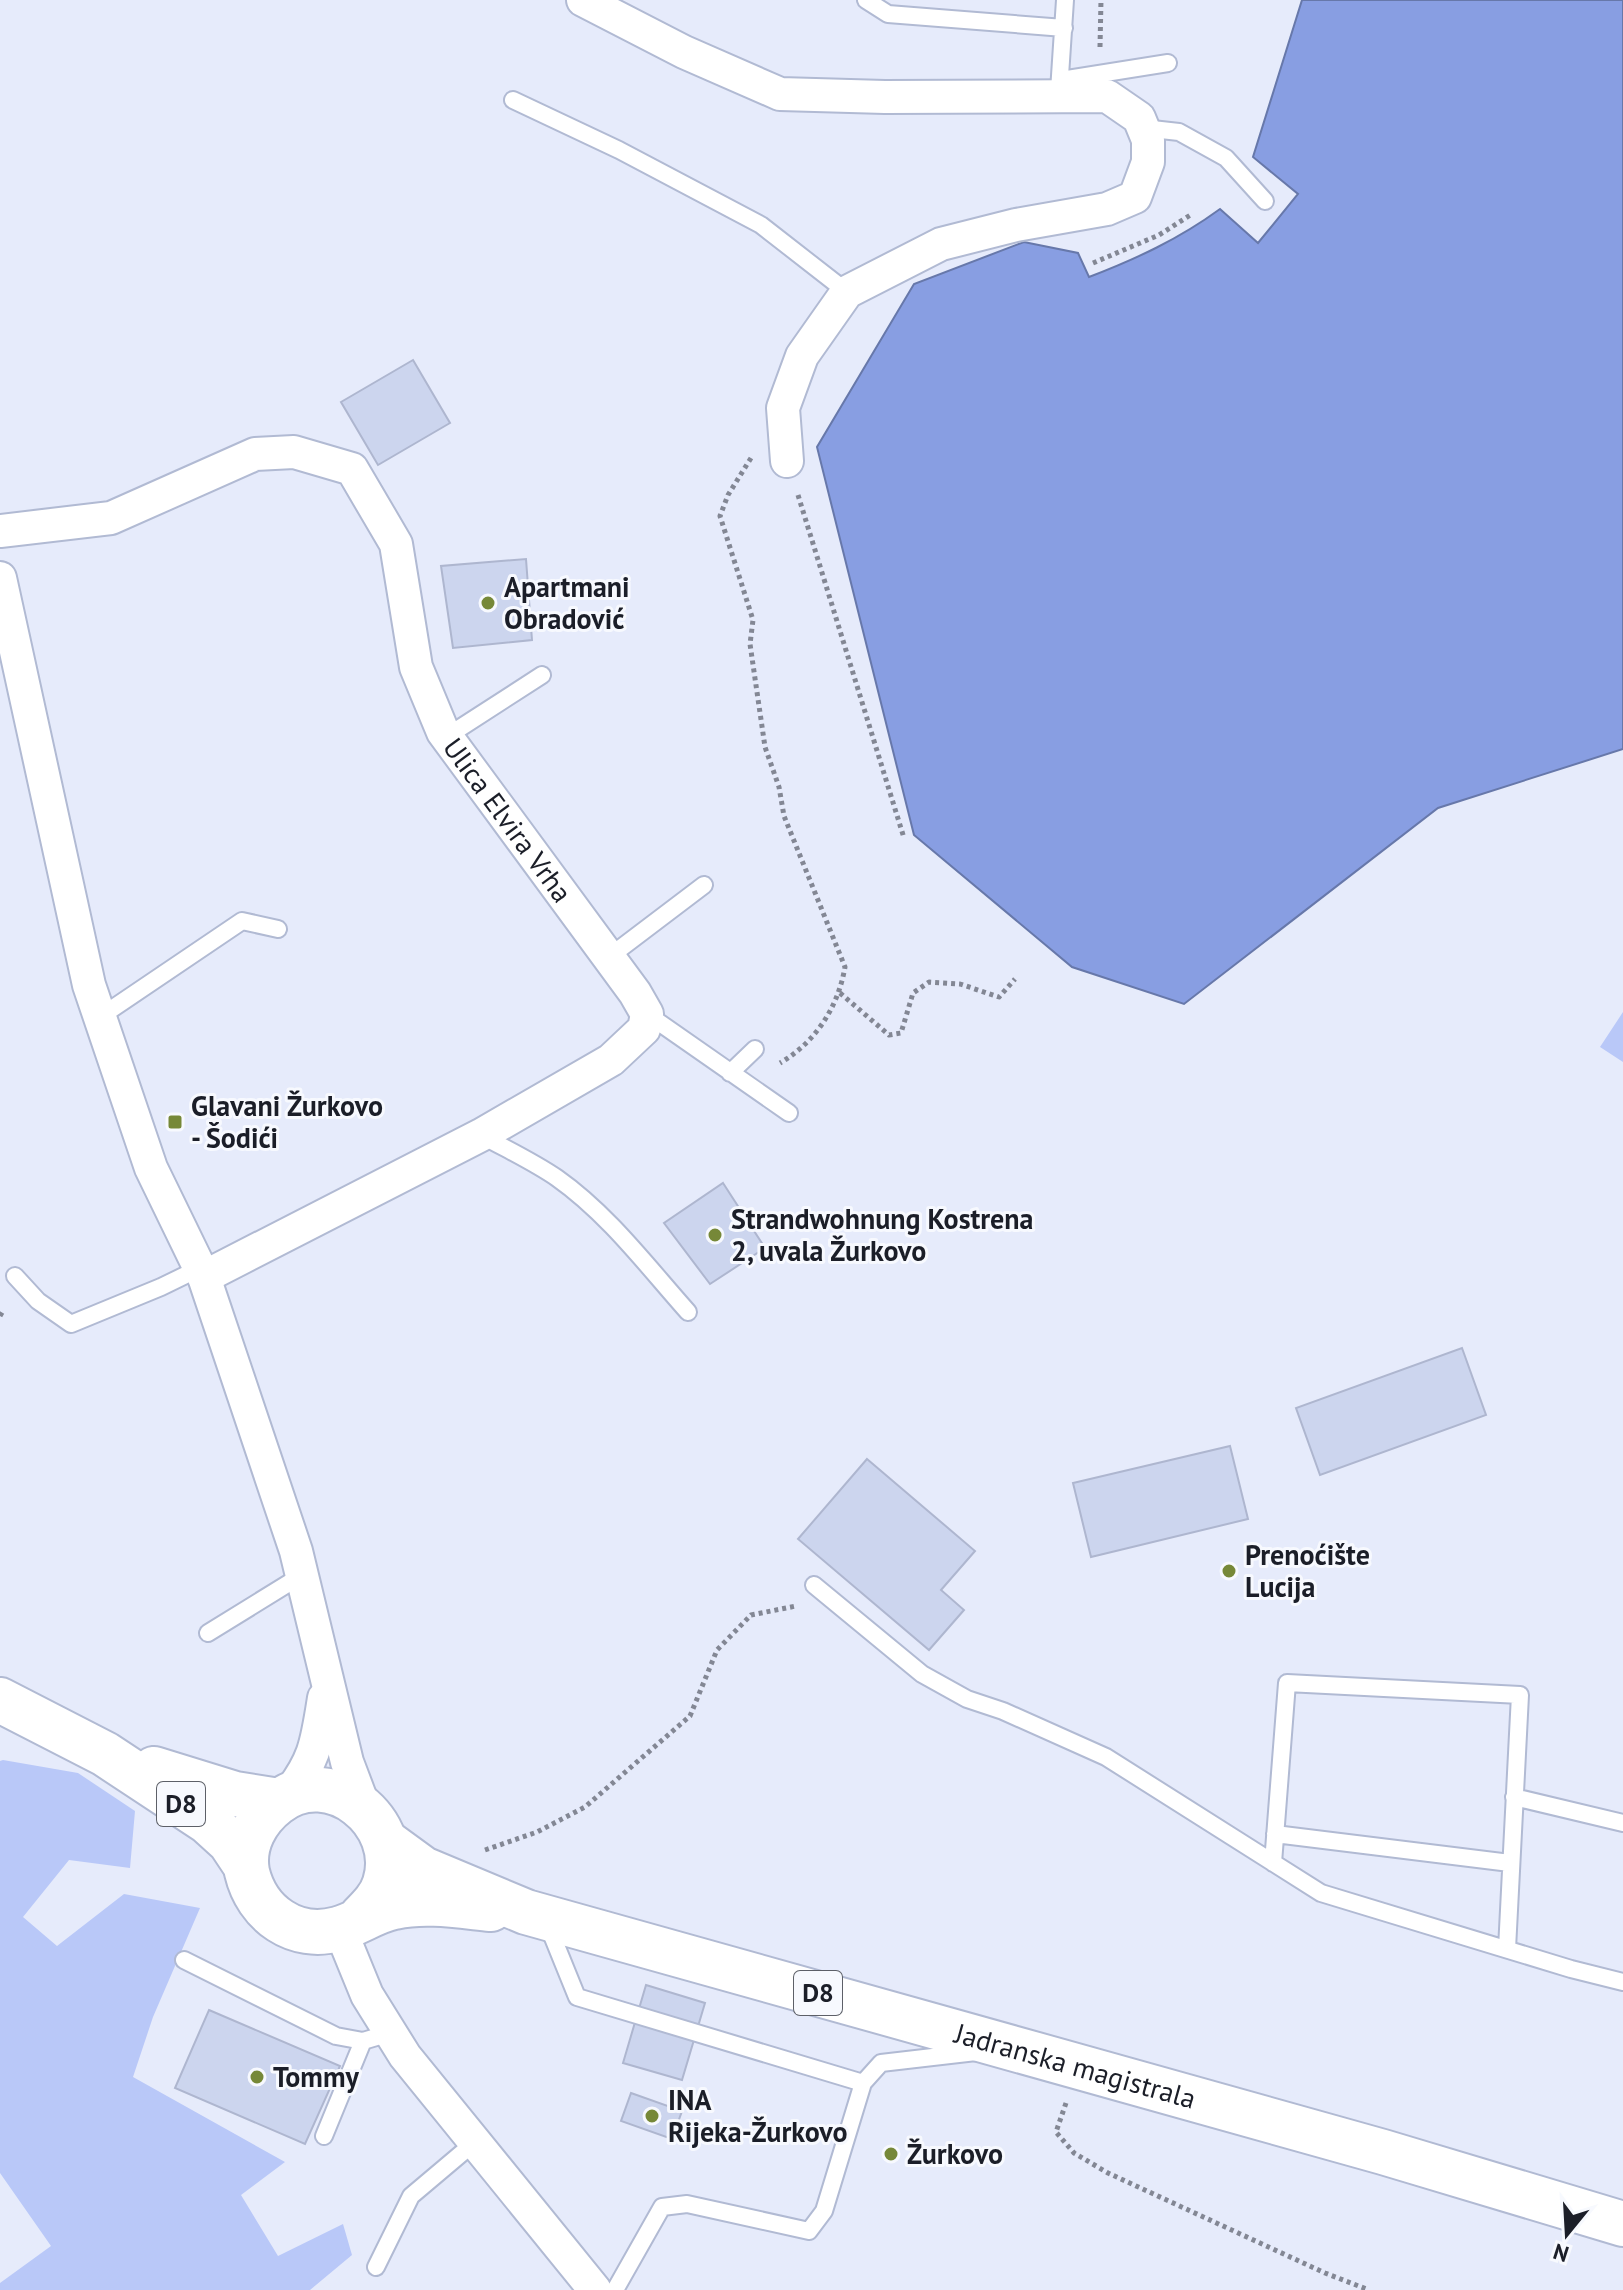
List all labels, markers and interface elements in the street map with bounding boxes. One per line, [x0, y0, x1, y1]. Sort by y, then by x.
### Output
place label: Apartmani Obradović [504, 568, 630, 637]
marker: Apartmani Obradović [479, 594, 497, 612]
street label: Ulica Elvira Vrha [435, 730, 581, 909]
place label: Glavani Žurkovo - Šodići [191, 1087, 383, 1156]
marker: Glavani Žurkovo - Šodići [166, 1113, 184, 1131]
place label: Strandwohnung Kostrena 2, uvala Žurkovo [731, 1200, 1033, 1269]
marker: Strandwohnung Kostrena 2, uvala Žurkovo [706, 1226, 724, 1244]
place label: Prenoćište Lucija [1245, 1536, 1370, 1605]
marker: Prenoćište Lucija [1220, 1562, 1238, 1580]
road number: D8 [157, 1782, 205, 1826]
road number: D8 [794, 1971, 842, 2015]
street label: Jadranska magistrala [950, 2014, 1200, 2117]
place label: Tommy [273, 2058, 359, 2095]
marker: Tommy [248, 2068, 266, 2086]
place label: INA Rijeka-Žurkovo [668, 2081, 848, 2150]
marker: INA Rijeka-Žurkovo [643, 2107, 661, 2125]
place label: Žurkovo [907, 2135, 1003, 2172]
marker: Žurkovo [882, 2145, 900, 2163]
north arrow [1527, 2194, 1607, 2274]
text: N [1550, 2237, 1572, 2269]

